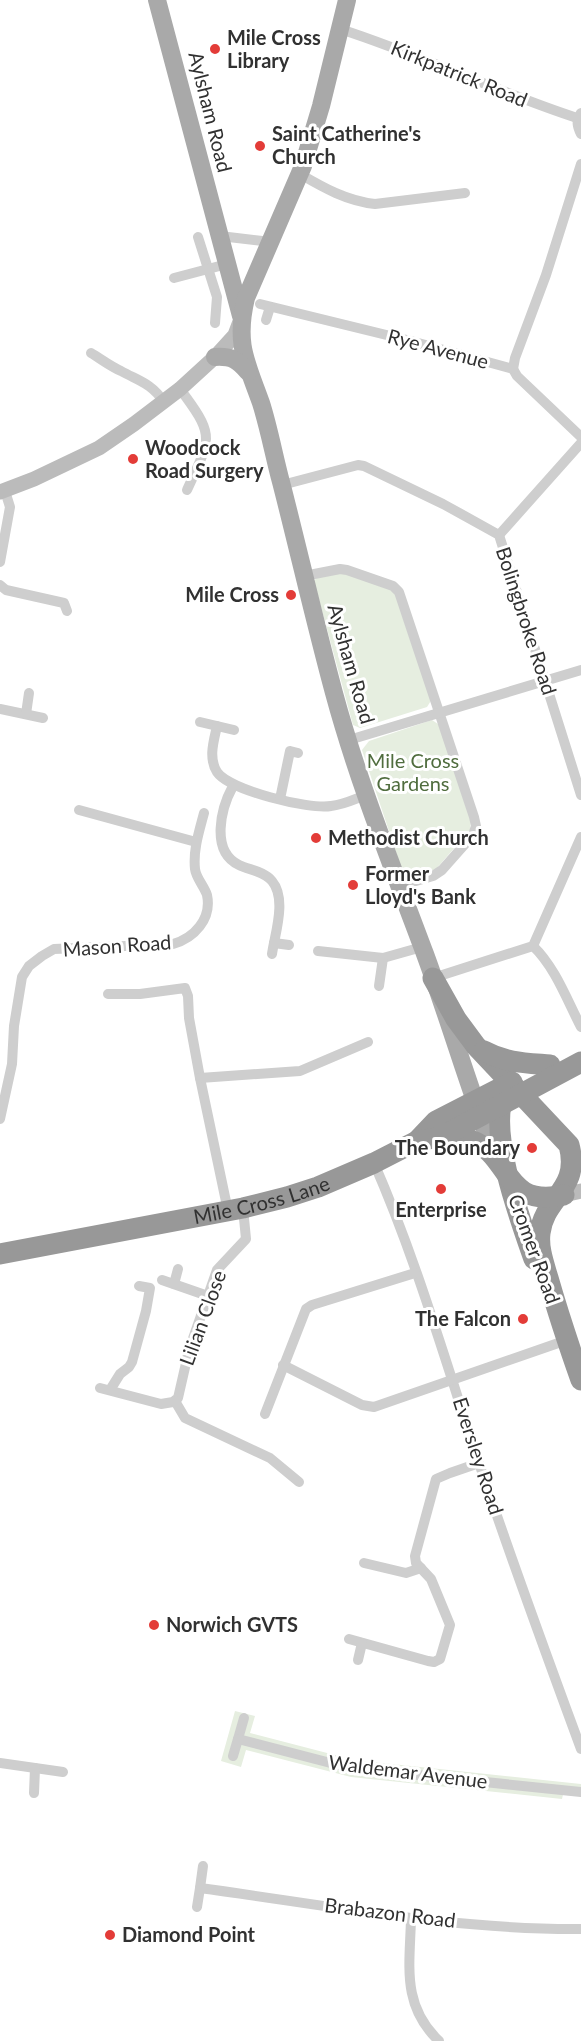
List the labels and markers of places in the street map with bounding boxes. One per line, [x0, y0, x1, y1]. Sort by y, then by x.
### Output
place label: Mile Cross Library [227, 25, 321, 72]
marker: Mile Cross Library [208, 42, 222, 56]
place label: Saint Catherine's Church [272, 121, 421, 168]
marker: Saint Catherine's Church [253, 139, 267, 153]
place label: Woodcock Road Surgery [145, 435, 264, 482]
marker: Woodcock Road Surgery [126, 452, 140, 466]
place label: Mile Cross [185, 582, 279, 606]
marker: Mile Cross [284, 588, 298, 602]
place label: Methodist Church [328, 825, 489, 849]
marker: Methodist Church [309, 831, 323, 845]
place label: Former Lloyd's Bank [365, 861, 476, 908]
marker: Former Lloyd's Bank [346, 878, 360, 892]
place label: The Boundary [395, 1135, 520, 1159]
marker: The Boundary [525, 1141, 539, 1155]
marker: Enterprise [434, 1182, 448, 1196]
place label: Enterprise [395, 1197, 487, 1221]
place label: The Falcon [415, 1306, 511, 1330]
marker: The Falcon [516, 1312, 530, 1326]
place label: Norwich GVTS [166, 1612, 298, 1636]
marker: Norwich GVTS [147, 1618, 161, 1632]
place label: Diamond Point [122, 1922, 256, 1946]
marker: Diamond Point [103, 1928, 117, 1942]

